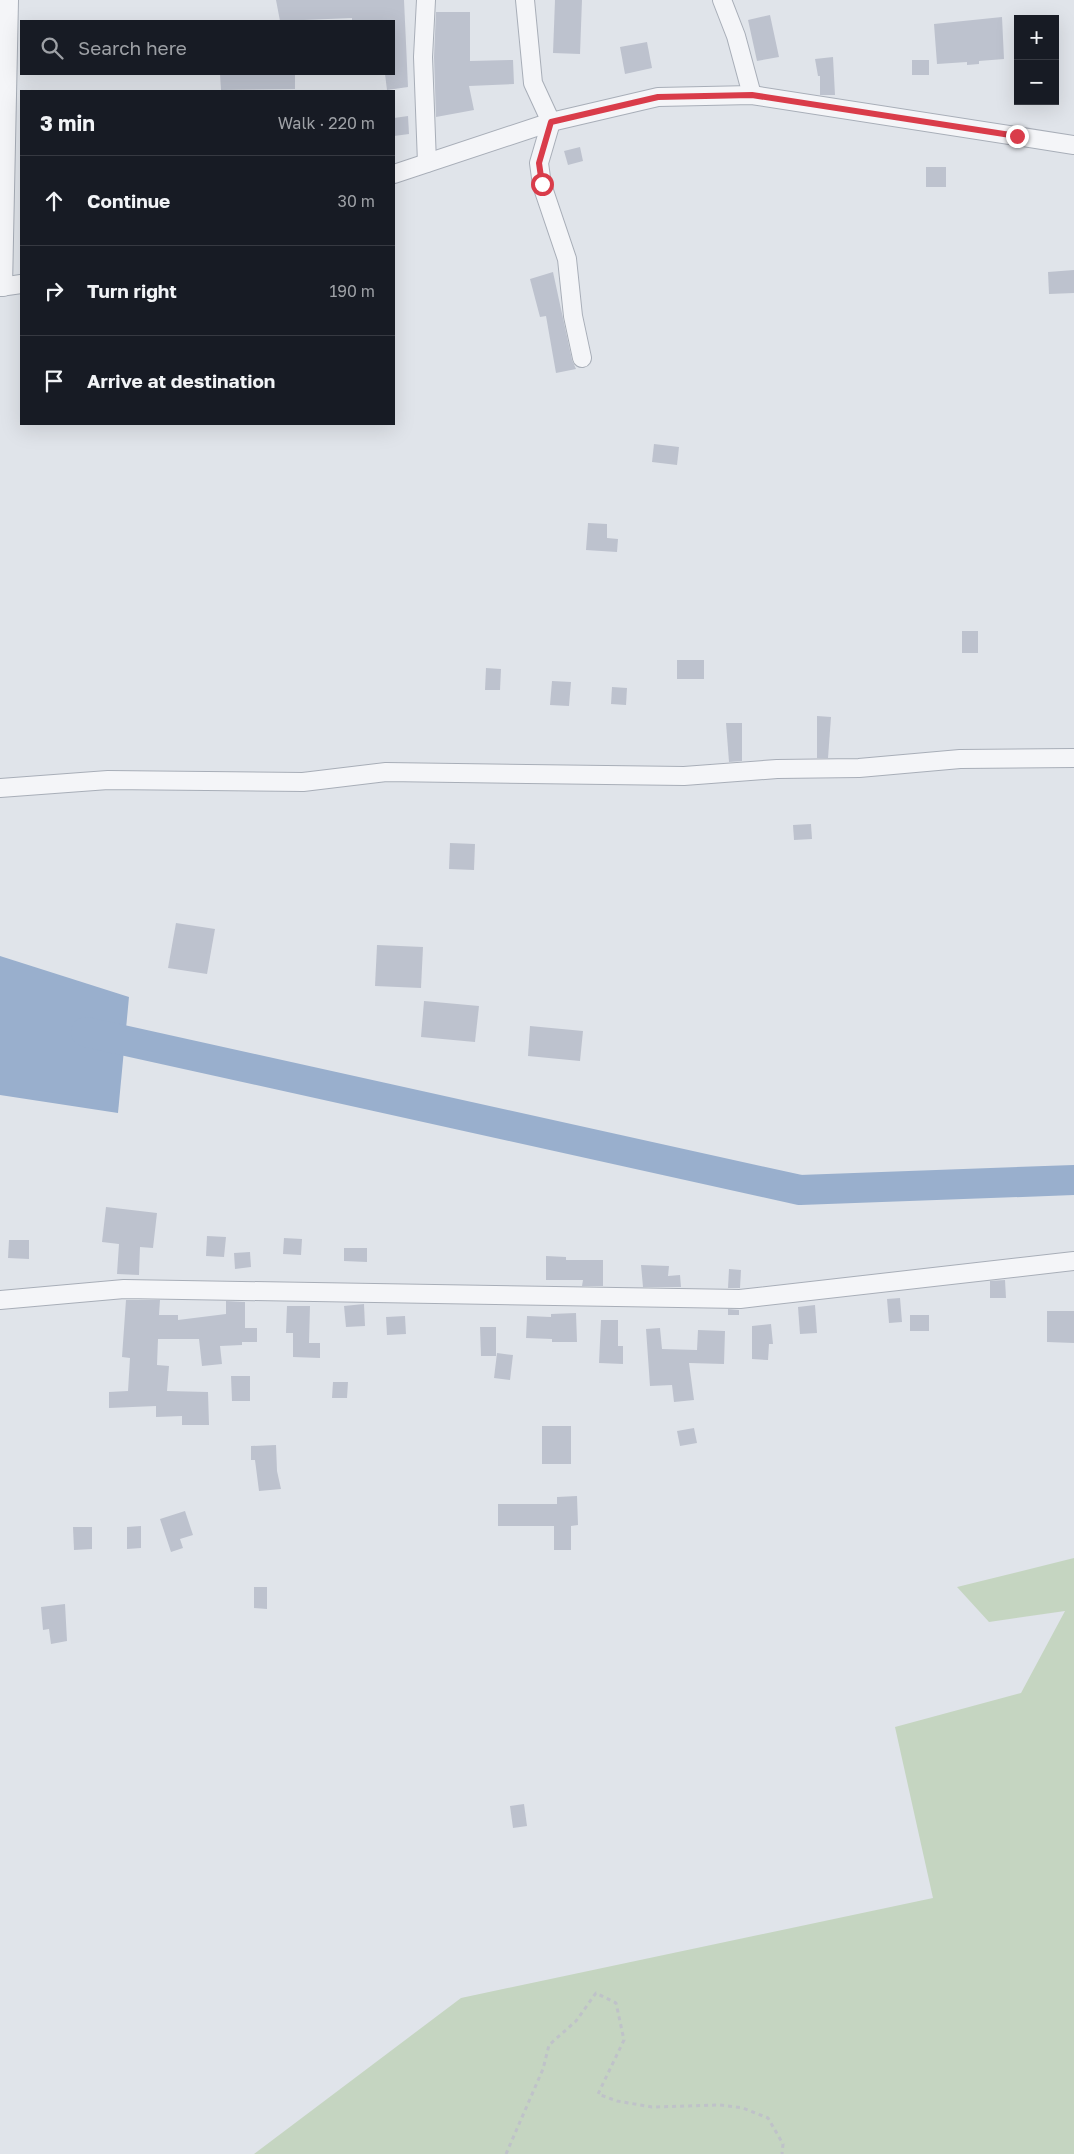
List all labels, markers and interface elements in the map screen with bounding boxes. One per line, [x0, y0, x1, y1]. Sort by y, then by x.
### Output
map controls [1014, 15, 1059, 105]
button: + [1014, 15, 1059, 60]
search box [20, 20, 395, 75]
icon: search [38, 34, 66, 62]
text: Search here [78, 36, 187, 59]
button: − [1014, 60, 1059, 105]
text: 3 min [40, 110, 95, 136]
text: Walk · 220 m [278, 113, 375, 133]
route end [1006, 125, 1029, 148]
route start [531, 173, 554, 196]
icon: ahead [40, 187, 68, 215]
text: Continue [87, 189, 170, 212]
text: 30 m [338, 191, 375, 211]
icon: right [40, 277, 68, 305]
text: Turn right [87, 279, 177, 302]
text: 190 m [329, 281, 375, 301]
icon: arrive [40, 367, 68, 395]
text: Arrive at destination [87, 369, 275, 392]

